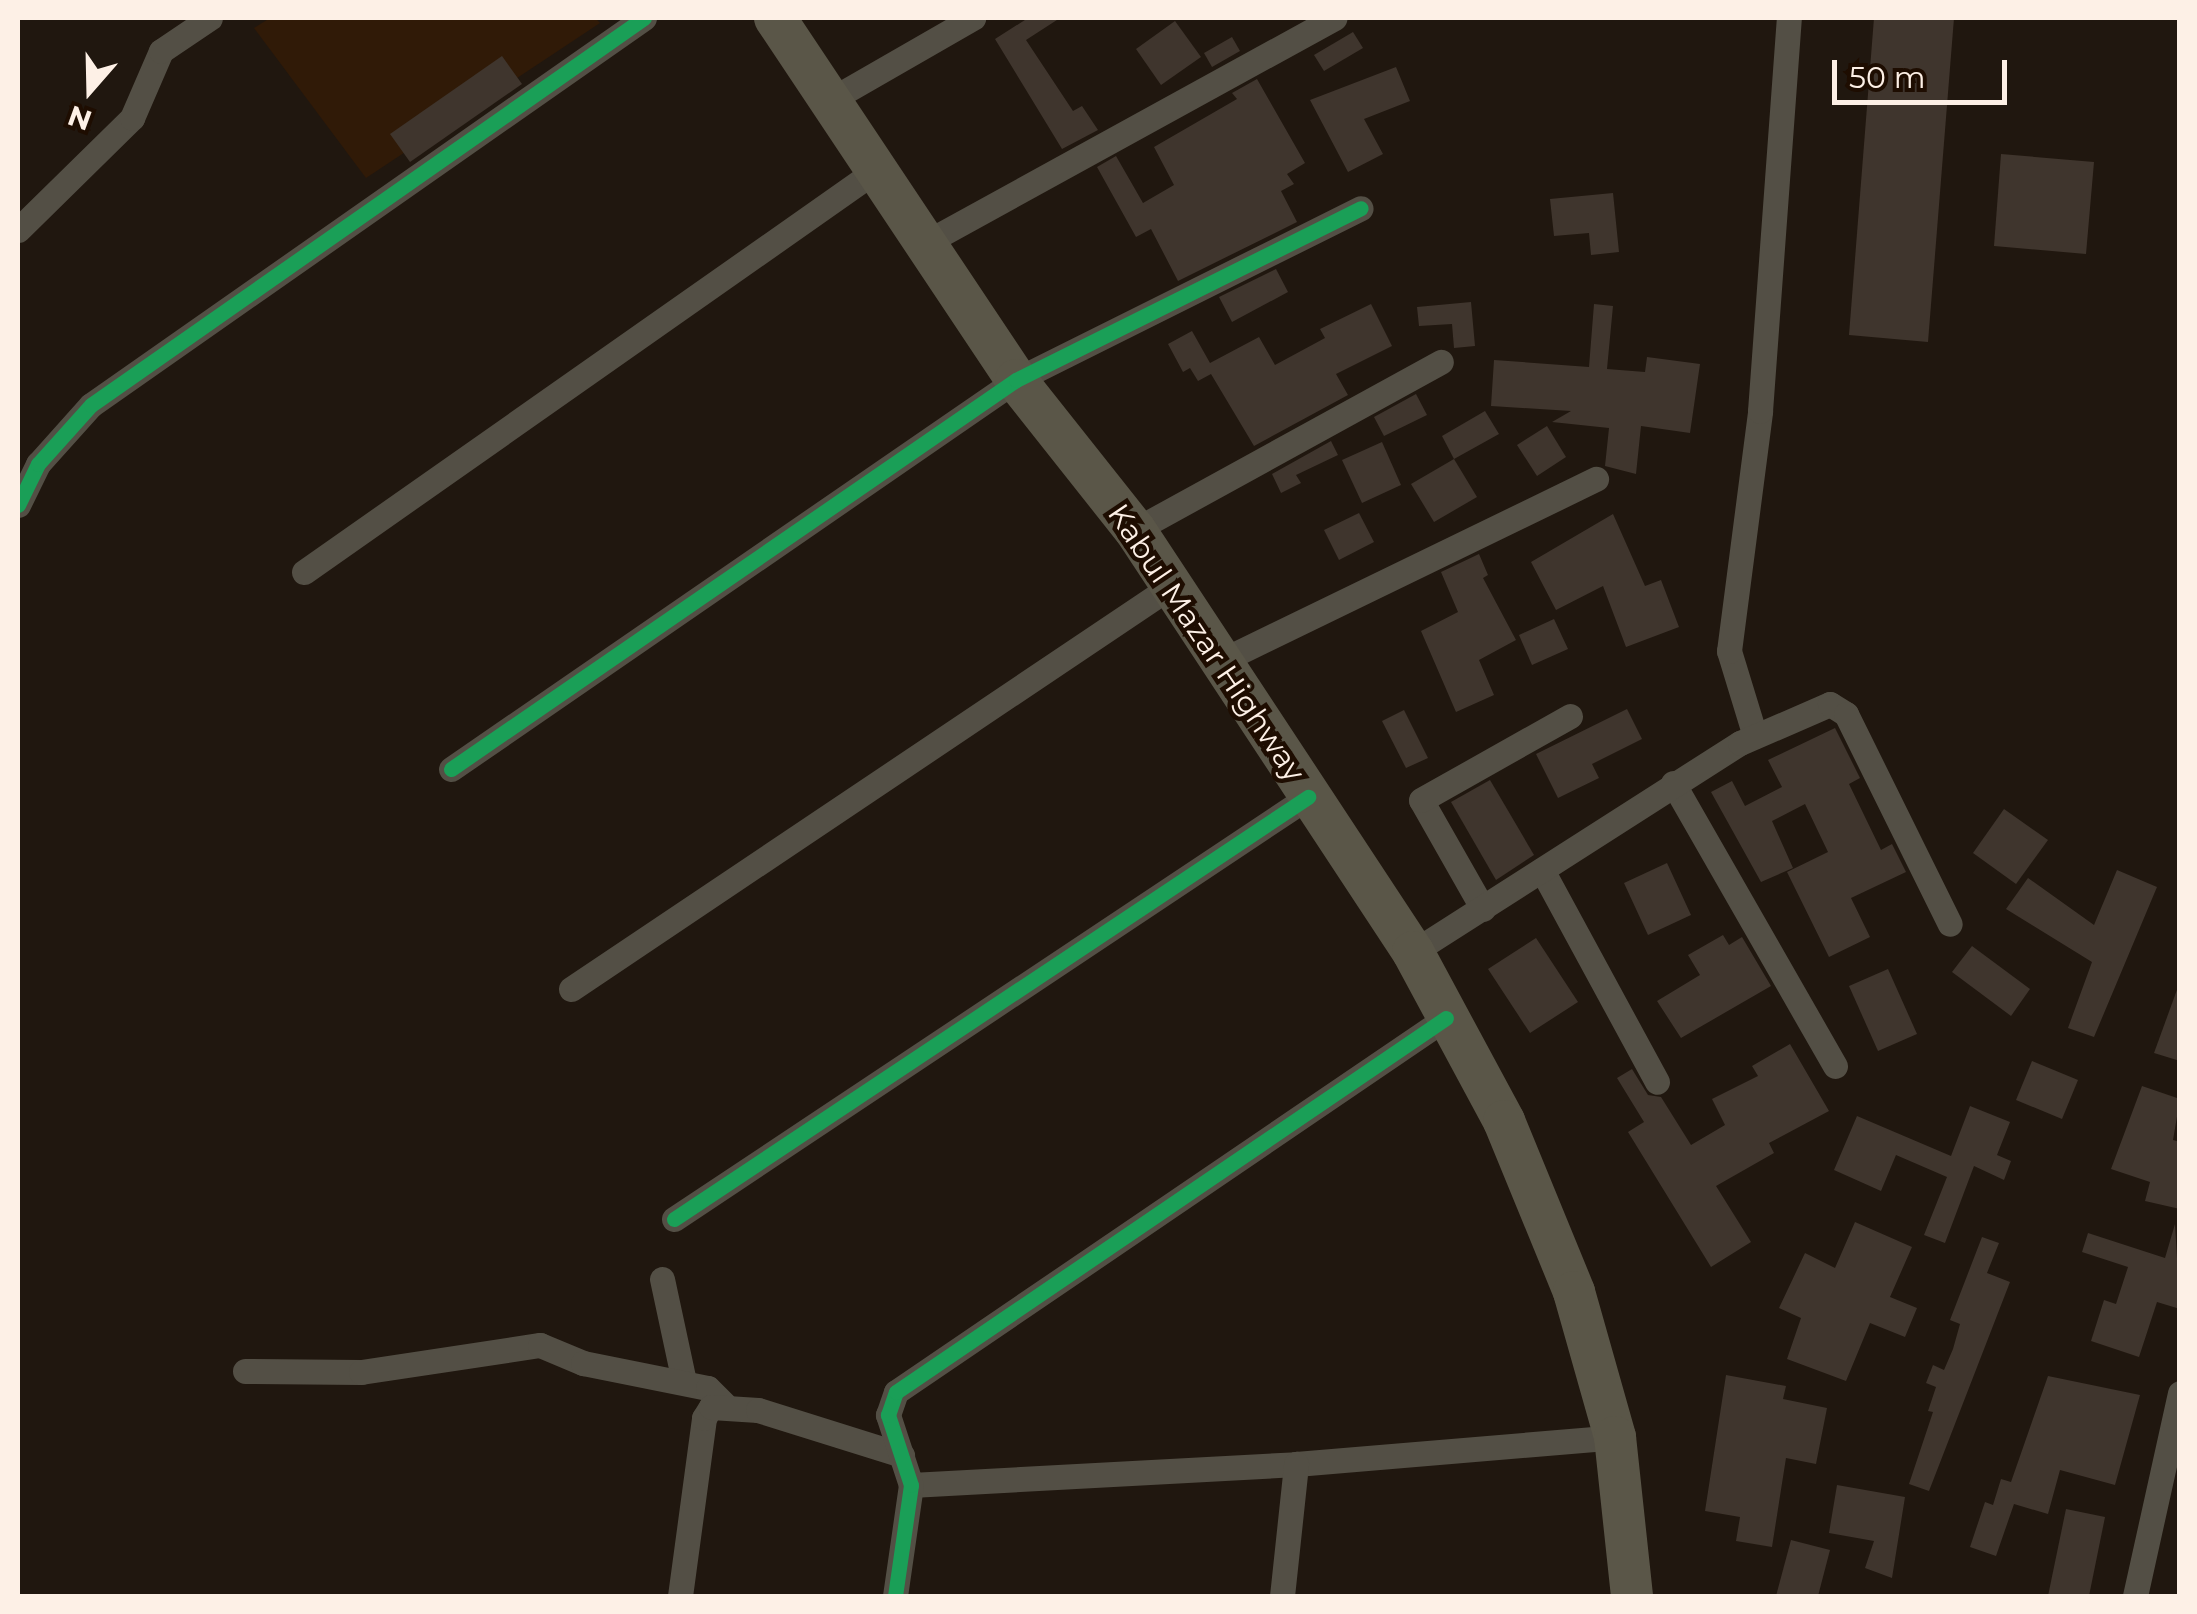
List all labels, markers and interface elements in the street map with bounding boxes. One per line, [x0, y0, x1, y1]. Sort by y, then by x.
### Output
north arrow [40, 40, 140, 140]
scale bar [1837, 40, 2012, 102]
text: 50 m [1849, 59, 1926, 96]
text: N [63, 98, 96, 138]
street label: Kabul Mazar Highway [1100, 498, 1312, 788]

